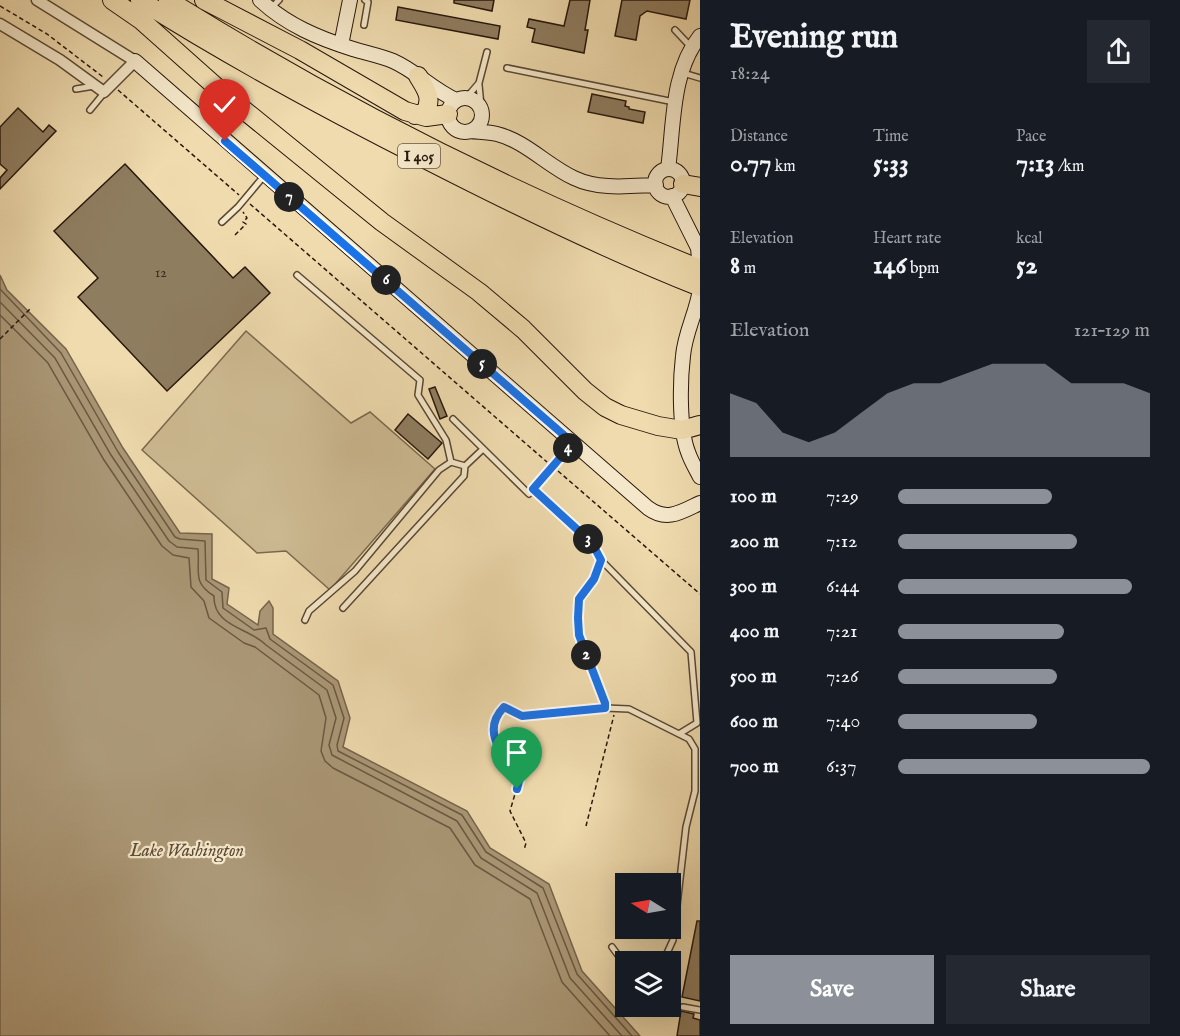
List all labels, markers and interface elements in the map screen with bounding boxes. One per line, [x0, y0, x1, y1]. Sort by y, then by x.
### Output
text: Evening run [730, 17, 898, 59]
button: share [1087, 20, 1150, 83]
text: 18:24 [730, 61, 770, 86]
pin [199, 79, 250, 141]
icon: check [208, 88, 241, 121]
text: Distance [730, 127, 788, 147]
text: Time [873, 127, 909, 147]
text: Pace [1016, 127, 1046, 147]
road number: I 405 [398, 144, 440, 168]
text: 0.77 [730, 147, 771, 180]
text: 5:33 [873, 147, 909, 180]
text: 7:13 [1016, 147, 1054, 180]
text: km [771, 157, 796, 177]
text: /km [1054, 157, 1084, 177]
pin: 7 [274, 182, 304, 212]
text: 7 [285, 187, 293, 207]
text: Elevation [730, 229, 793, 249]
text: Heart rate [873, 229, 941, 249]
text: kcal [1016, 229, 1043, 249]
text: 8 [730, 249, 740, 282]
text: 146 [873, 249, 906, 282]
text: 52 [1016, 249, 1038, 282]
text: m [740, 259, 756, 279]
text: bpm [906, 259, 939, 279]
house number: 12 [155, 264, 167, 282]
pin: 6 [371, 265, 401, 295]
text: 6 [383, 270, 389, 290]
text: Elevation [730, 318, 809, 343]
text: 121–129 m [1074, 318, 1150, 343]
pin: 5 [467, 349, 497, 379]
text: 5 [479, 354, 485, 374]
pin: 4 [553, 433, 583, 463]
text: 4 [564, 438, 572, 458]
text: 100 m [730, 484, 777, 509]
text: 7:29 [826, 484, 859, 509]
pin: 3 [573, 524, 603, 554]
text: 3 [585, 529, 591, 549]
text: 200 m [730, 529, 779, 554]
text: 7:12 [826, 529, 857, 554]
text: 300 m [730, 574, 777, 599]
text: 6:44 [826, 574, 859, 599]
text: 400 m [730, 619, 779, 644]
text: 7:21 [826, 619, 857, 644]
pin: 2 [571, 640, 601, 670]
text: 2 [582, 645, 590, 665]
text: 500 m [730, 664, 777, 689]
text: 7:26 [826, 664, 858, 689]
text: 600 m [730, 709, 778, 734]
text: 7:40 [826, 709, 860, 734]
pin [491, 727, 542, 789]
icon: arrive [500, 736, 533, 769]
text: 700 m [730, 754, 779, 779]
text: 6:37 [826, 754, 857, 779]
water label: Lake Washington [129, 840, 244, 863]
north arrow [615, 873, 681, 939]
map controls [615, 873, 681, 1017]
button: layers [615, 951, 681, 1017]
button: Save [730, 955, 934, 1024]
button: Share [946, 955, 1150, 1024]

